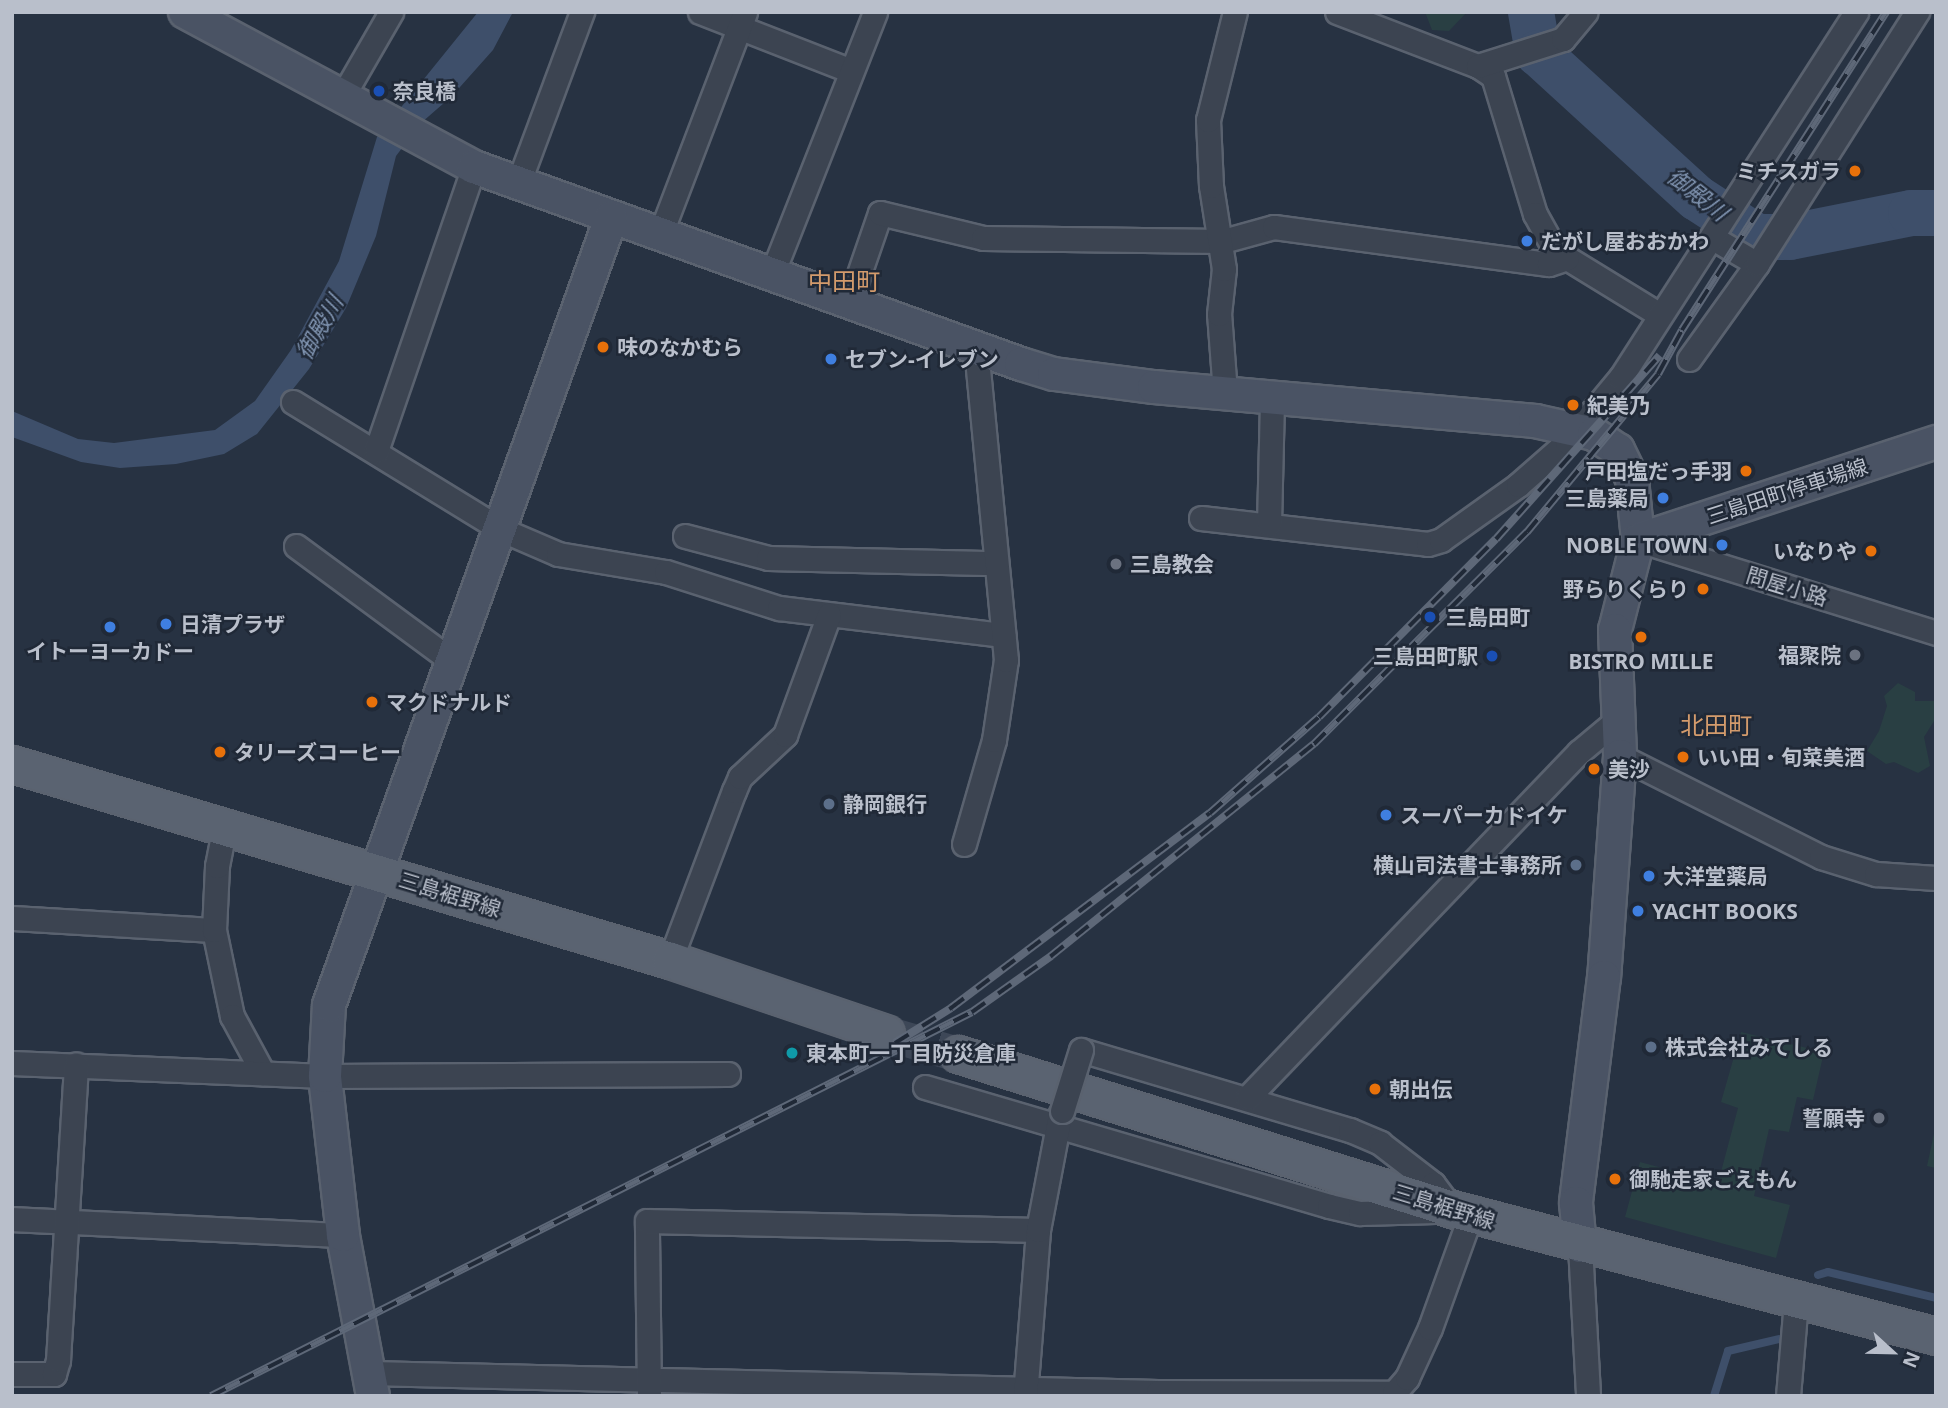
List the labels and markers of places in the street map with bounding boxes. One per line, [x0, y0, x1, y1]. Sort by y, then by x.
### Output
place label: 奈良橋 [393, 78, 456, 104]
marker: 奈良橋 [371, 83, 387, 99]
place label: ミチスガラ [1736, 158, 1841, 184]
marker: ミチスガラ [1847, 163, 1863, 179]
place label: だがし屋おおかわ [1541, 228, 1709, 254]
marker: だがし屋おおかわ [1519, 233, 1535, 249]
place label: 味のなかむら [617, 334, 743, 360]
marker: 味のなかむら [595, 339, 611, 355]
place label: セブン-イレブン [845, 346, 999, 372]
marker: セブン-イレブン [823, 351, 839, 367]
place label: 紀美乃 [1587, 392, 1650, 418]
marker: 紀美乃 [1565, 397, 1581, 413]
place label: 戸田塩だっ手羽 [1585, 458, 1732, 484]
marker: 戸田塩だっ手羽 [1738, 463, 1754, 479]
place label: 三島薬局 [1565, 485, 1649, 511]
marker: 三島薬局 [1655, 490, 1671, 506]
place label: NOBLE TOWN [1566, 532, 1708, 558]
marker: NOBLE TOWN [1714, 537, 1730, 553]
place label: いなりや [1773, 538, 1857, 564]
marker: いなりや [1863, 543, 1879, 559]
place label: 三島教会 [1130, 551, 1214, 577]
marker: 三島教会 [1108, 556, 1124, 572]
place label: 野らりくらり [1563, 576, 1689, 602]
marker: 野らりくらり [1695, 581, 1711, 597]
place label: 三島田町 [1446, 604, 1530, 630]
marker: 三島田町 [1420, 607, 1440, 627]
place label: 日清プラザ [180, 611, 285, 637]
marker: 日清プラザ [158, 616, 174, 632]
marker: イトーヨーカドー [102, 619, 118, 635]
marker: BISTRO MILLE [1633, 629, 1649, 645]
place label: イトーヨーカドー [26, 638, 194, 664]
place label: 福聚院 [1778, 642, 1841, 668]
place label: 三島田町駅 [1373, 643, 1478, 669]
marker: 福聚院 [1847, 647, 1863, 663]
marker: 三島田町駅 [1484, 648, 1500, 664]
place label: BISTRO MILLE [1569, 648, 1713, 674]
place label: マクドナルド [386, 689, 512, 715]
marker: マクドナルド [364, 694, 380, 710]
place label: タリーズコーヒー [234, 739, 402, 765]
marker: タリーズコーヒー [212, 744, 228, 760]
place label: いい田・旬菜美酒 [1697, 744, 1865, 770]
marker: いい田・旬菜美酒 [1675, 749, 1691, 765]
place label: 美沙 [1608, 756, 1650, 782]
marker: 美沙 [1586, 761, 1602, 777]
place label: 静岡銀行 [843, 791, 927, 817]
marker: 静岡銀行 [821, 796, 837, 812]
place label: スーパーカドイケ [1400, 802, 1568, 828]
marker: スーパーカドイケ [1378, 807, 1394, 823]
place label: 横山司法書士事務所 [1373, 852, 1562, 878]
marker: 横山司法書士事務所 [1568, 857, 1584, 873]
place label: 大洋堂薬局 [1663, 863, 1768, 889]
marker: 大洋堂薬局 [1641, 868, 1657, 884]
place label: YACHT BOOKS [1652, 898, 1798, 924]
marker: YACHT BOOKS [1630, 903, 1646, 919]
place label: 株式会社みてしる [1665, 1034, 1833, 1060]
marker: 株式会社みてしる [1643, 1039, 1659, 1055]
place label: 東本町一丁目防災倉庫 [806, 1040, 1016, 1066]
marker: 東本町一丁目防災倉庫 [784, 1045, 800, 1061]
place label: 朝出伝 [1389, 1076, 1452, 1102]
marker: 朝出伝 [1367, 1081, 1383, 1097]
place label: 誓願寺 [1802, 1105, 1865, 1131]
marker: 誓願寺 [1871, 1110, 1887, 1126]
place label: 御馳走家ごえもん [1629, 1166, 1797, 1192]
marker: 御馳走家ごえもん [1607, 1171, 1623, 1187]

